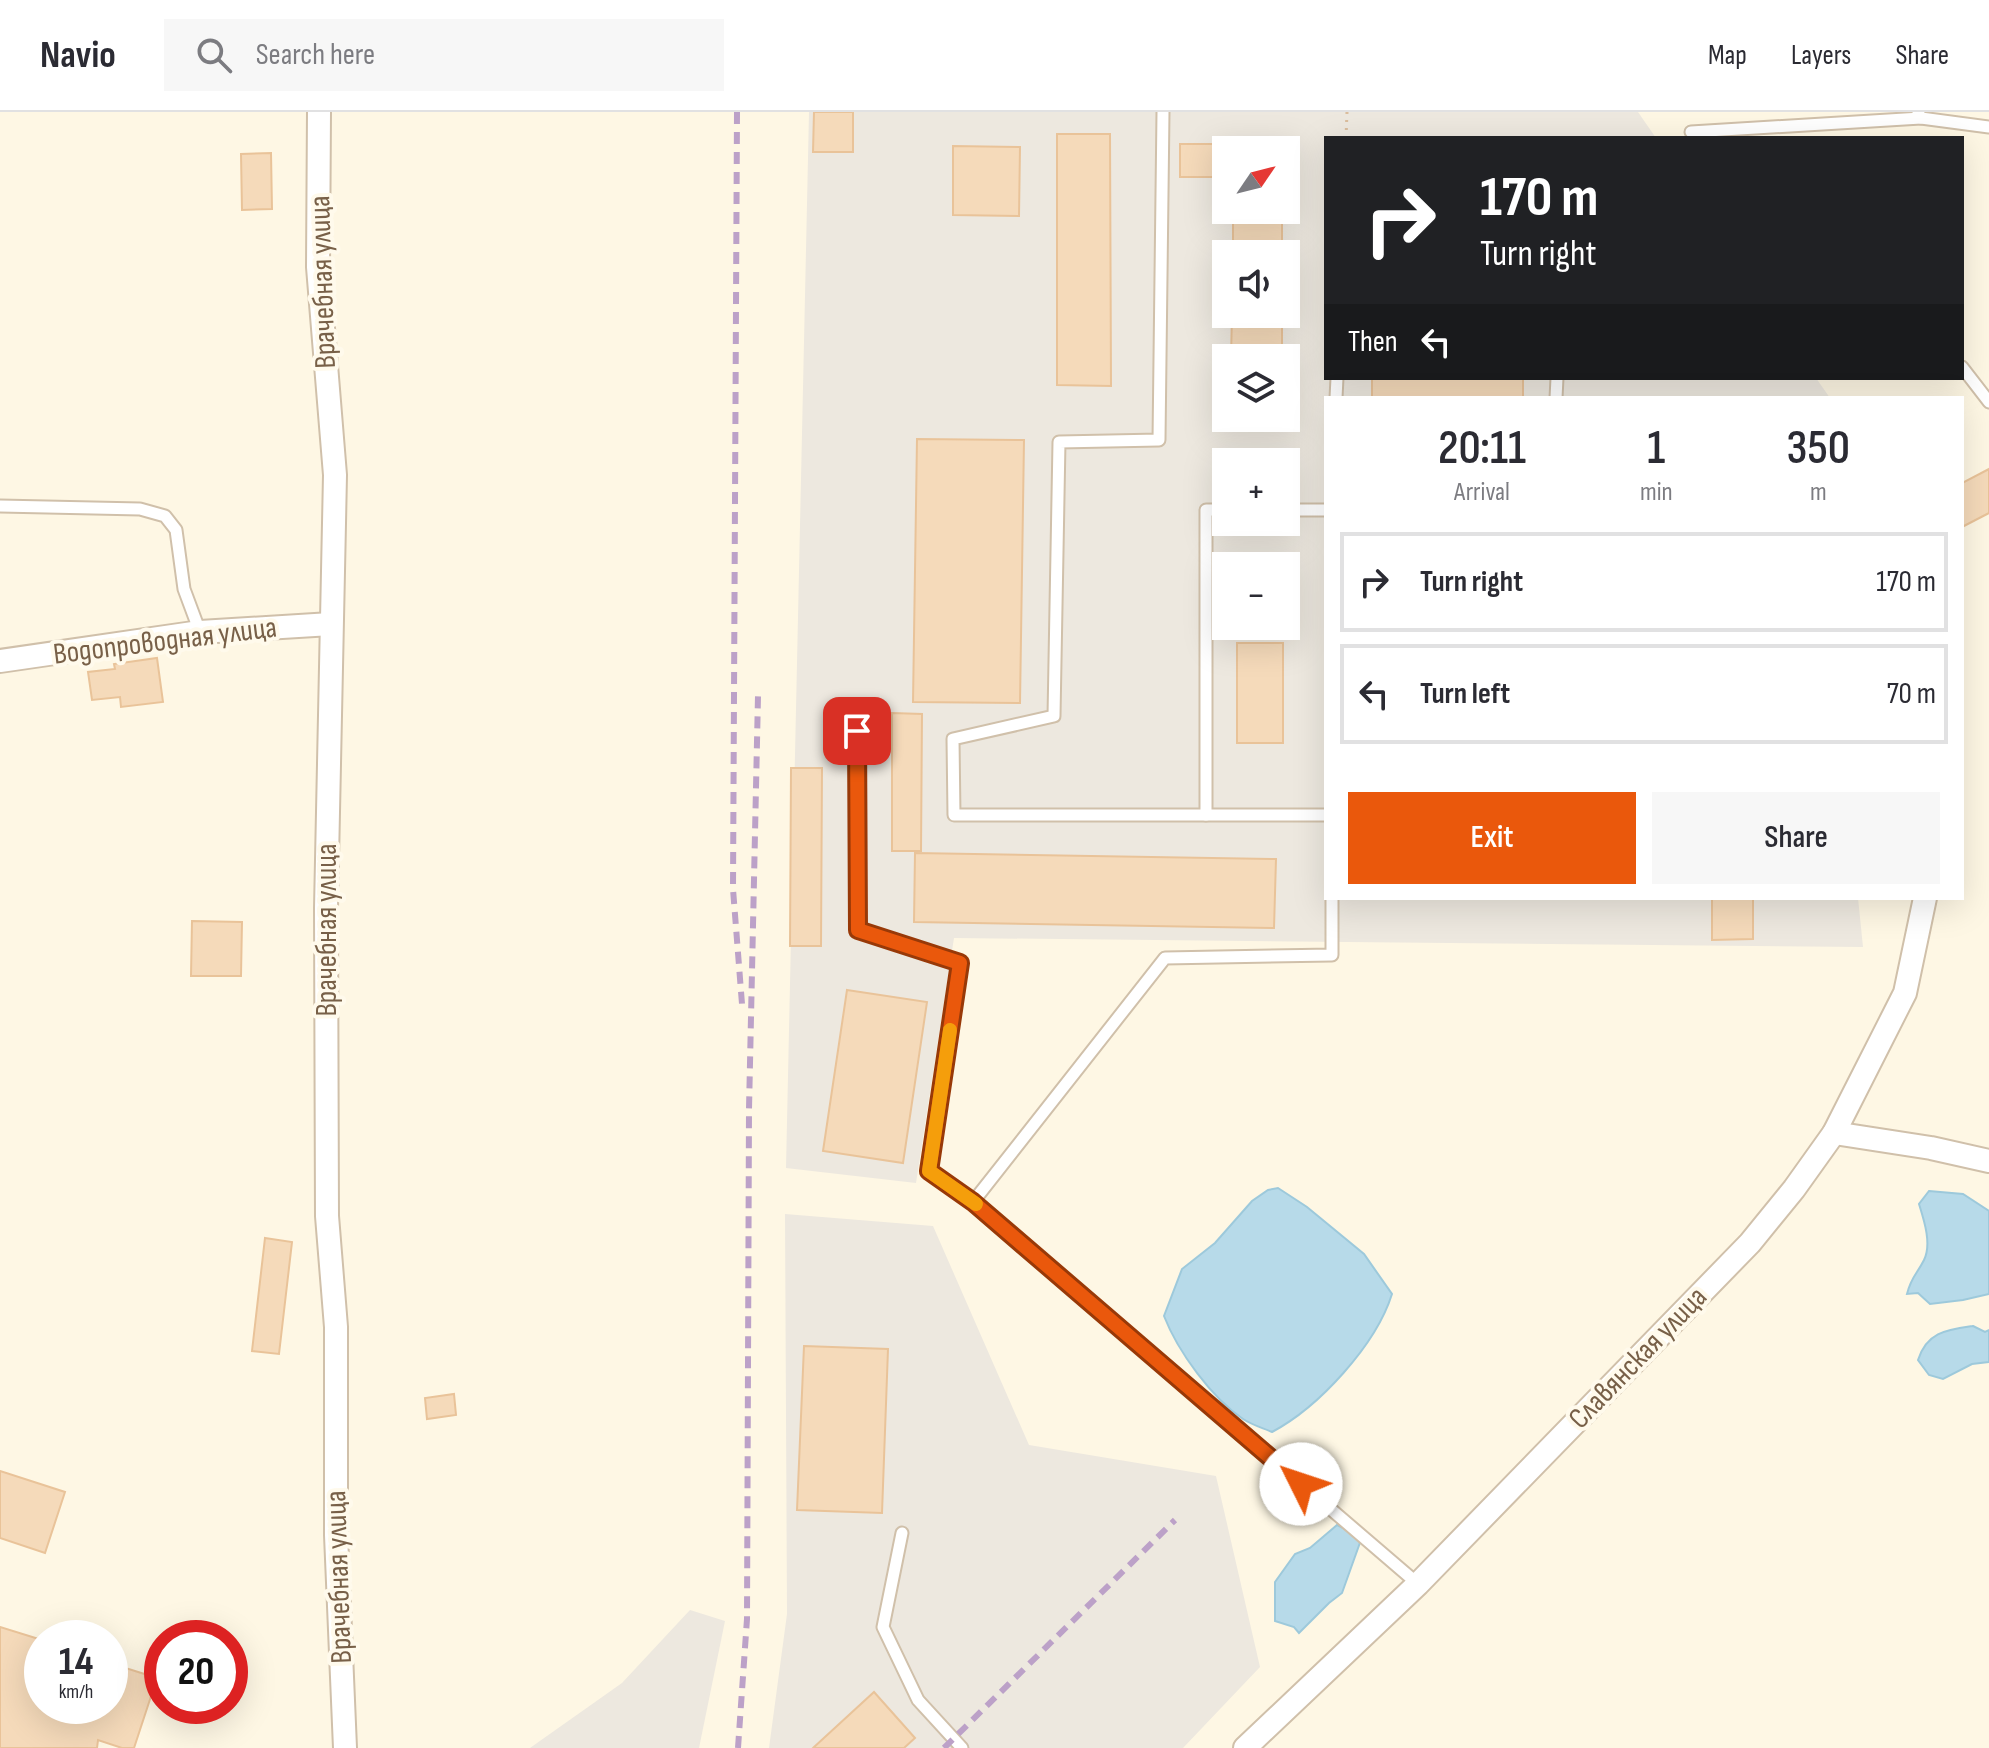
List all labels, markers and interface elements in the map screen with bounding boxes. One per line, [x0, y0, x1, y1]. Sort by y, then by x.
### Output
search box [164, 19, 724, 91]
text: Navio [40, 33, 116, 78]
icon: search [192, 33, 236, 77]
text: Search here [256, 37, 375, 73]
text: Map [1708, 39, 1747, 72]
text: Layers [1791, 39, 1851, 72]
text: Share [1895, 39, 1949, 72]
north arrow [1212, 136, 1300, 224]
map controls [1212, 136, 1300, 640]
text: 170 m [1480, 165, 1598, 232]
icon: right [1348, 168, 1452, 272]
street label: Врачебная улица [302, 195, 344, 369]
text: Turn right [1480, 233, 1597, 276]
button: sound [1212, 240, 1300, 328]
icon: left [1414, 320, 1458, 364]
text: Then [1348, 324, 1398, 360]
button: layers [1212, 344, 1300, 432]
text: 20:11 [1438, 420, 1526, 477]
text: 1 [1647, 420, 1665, 477]
text: 350 [1787, 420, 1850, 477]
button: + [1212, 448, 1300, 536]
text: Arrival [1454, 477, 1510, 508]
text: min [1640, 477, 1673, 508]
text: m [1810, 477, 1827, 508]
button: − [1212, 552, 1300, 640]
icon: right [1352, 560, 1396, 604]
text: Turn right [1420, 564, 1523, 600]
text: 170 m [1876, 564, 1936, 600]
street label: Водопроводная улица [51, 609, 279, 673]
icon: left [1352, 672, 1396, 716]
text: Turn left [1420, 676, 1510, 712]
text: 70 m [1887, 676, 1936, 712]
pin [823, 697, 891, 765]
icon: arrive [835, 709, 879, 753]
button: Exit [1348, 792, 1636, 884]
button: Share [1652, 792, 1940, 884]
street label: Врачебная улица [309, 843, 345, 1017]
street label: Славянская улица [1561, 1279, 1715, 1437]
position arrow [1259, 1442, 1343, 1526]
street label: Врачебная улица [318, 1490, 360, 1664]
speed limit sign: 20 [144, 1620, 248, 1724]
text: 14 [59, 1638, 93, 1686]
text: km/h [59, 1680, 93, 1704]

